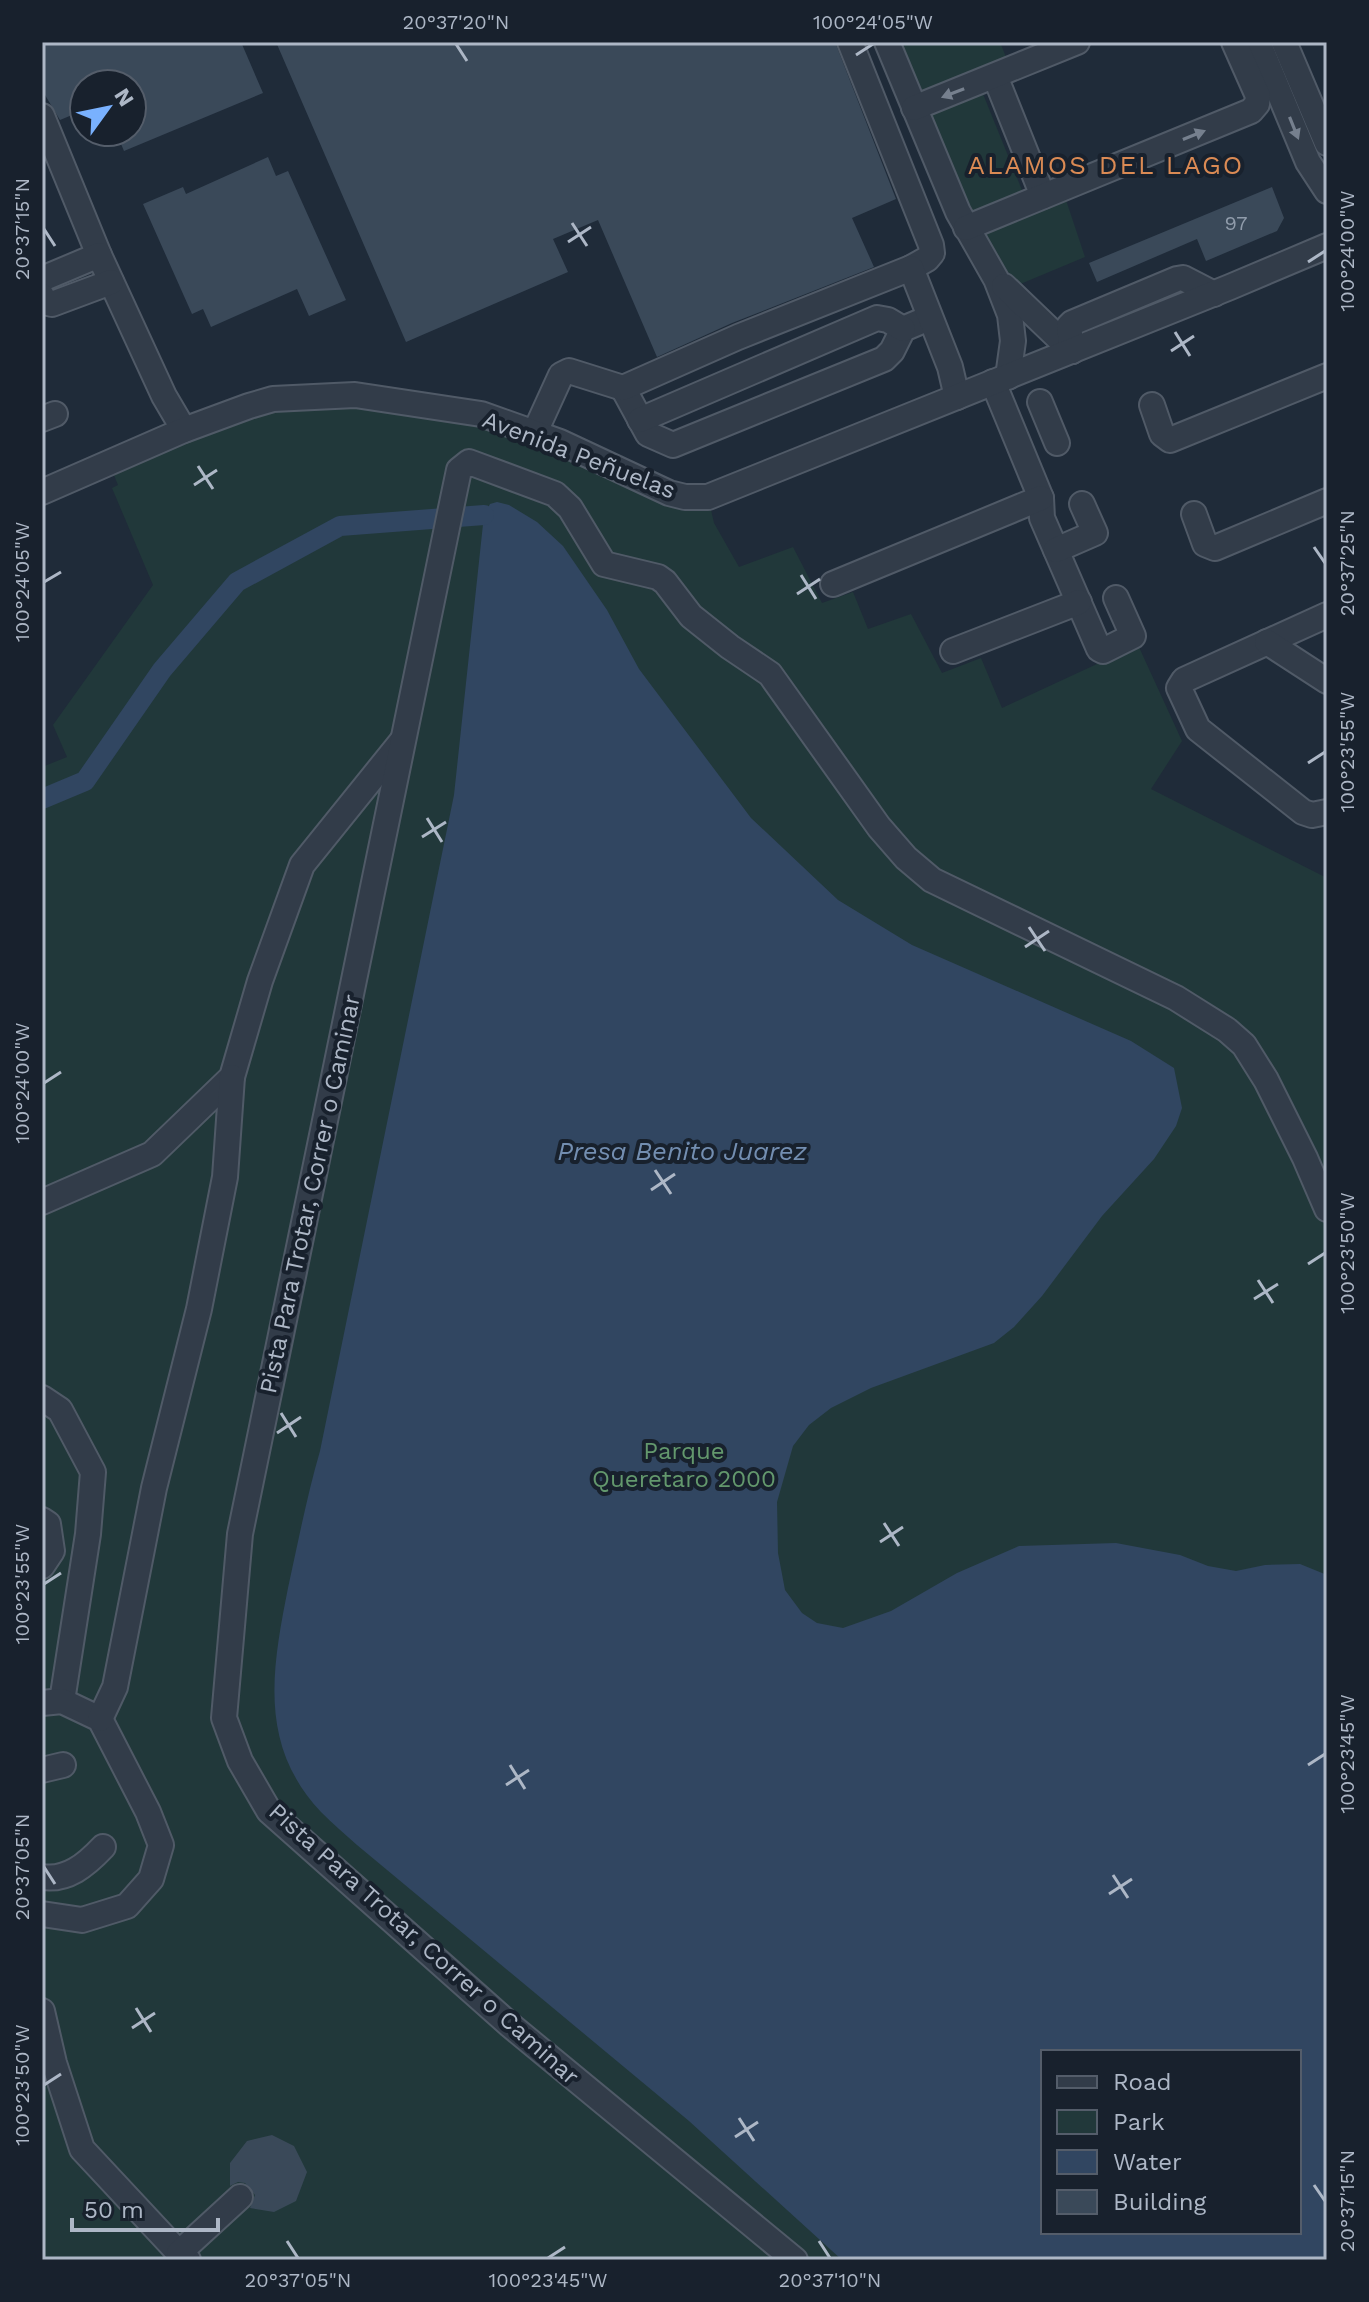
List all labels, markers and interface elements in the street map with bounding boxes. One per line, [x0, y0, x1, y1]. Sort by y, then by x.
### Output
text: 20°37'20"N [403, 10, 509, 34]
text: 100°24'05"W [813, 10, 933, 34]
north arrow [68, 68, 148, 148]
text: N [109, 84, 139, 111]
one-way arrow [941, 87, 965, 100]
one-way arrow [1288, 116, 1301, 140]
one-way arrow [1182, 128, 1206, 141]
district label: ALAMOS DEL LAGO [968, 150, 1244, 180]
text: 20°37'15"N [10, 178, 34, 280]
text: 100°24'00"W [1335, 191, 1359, 312]
house number: 97 [1224, 211, 1248, 235]
street label: Avenida Peñuelas [479, 405, 679, 505]
text: 20°37'25"N [1335, 510, 1359, 616]
text: 100°24'05"W [10, 522, 34, 642]
text: 100°23'55"W [1335, 692, 1359, 812]
street label: Pista Para Trotar, Correr o Caminar [254, 992, 366, 1396]
text: 100°24'00"W [10, 1023, 34, 1144]
water label: Presa Benito Juarez [557, 1136, 808, 1166]
text: 100°23'50"W [1335, 1192, 1359, 1314]
park label: Parque Queretaro 2000 [592, 1437, 776, 1493]
text: 100°23'55"W [10, 1524, 34, 1644]
text: 100°23'45"W [1335, 1694, 1359, 1814]
street label: Pista Para Trotar, Correr o Caminar [263, 1797, 585, 2091]
text: 20°37'05"N [10, 1814, 34, 1920]
text: 100°23'50"W [10, 2024, 34, 2146]
legend [1041, 2050, 1301, 2234]
text: Road [1113, 2068, 1172, 2096]
text: Park [1113, 2108, 1165, 2136]
text: Water [1113, 2148, 1182, 2176]
text: 20°37'15"N [1335, 2150, 1359, 2252]
scale bar [72, 2182, 218, 2232]
text: Building [1113, 2188, 1206, 2216]
text: 50 m [84, 2196, 144, 2224]
text: 20°37'05"N [245, 2268, 351, 2292]
text: 100°23'45"W [488, 2268, 608, 2292]
text: 20°37'10"N [778, 2268, 882, 2292]

